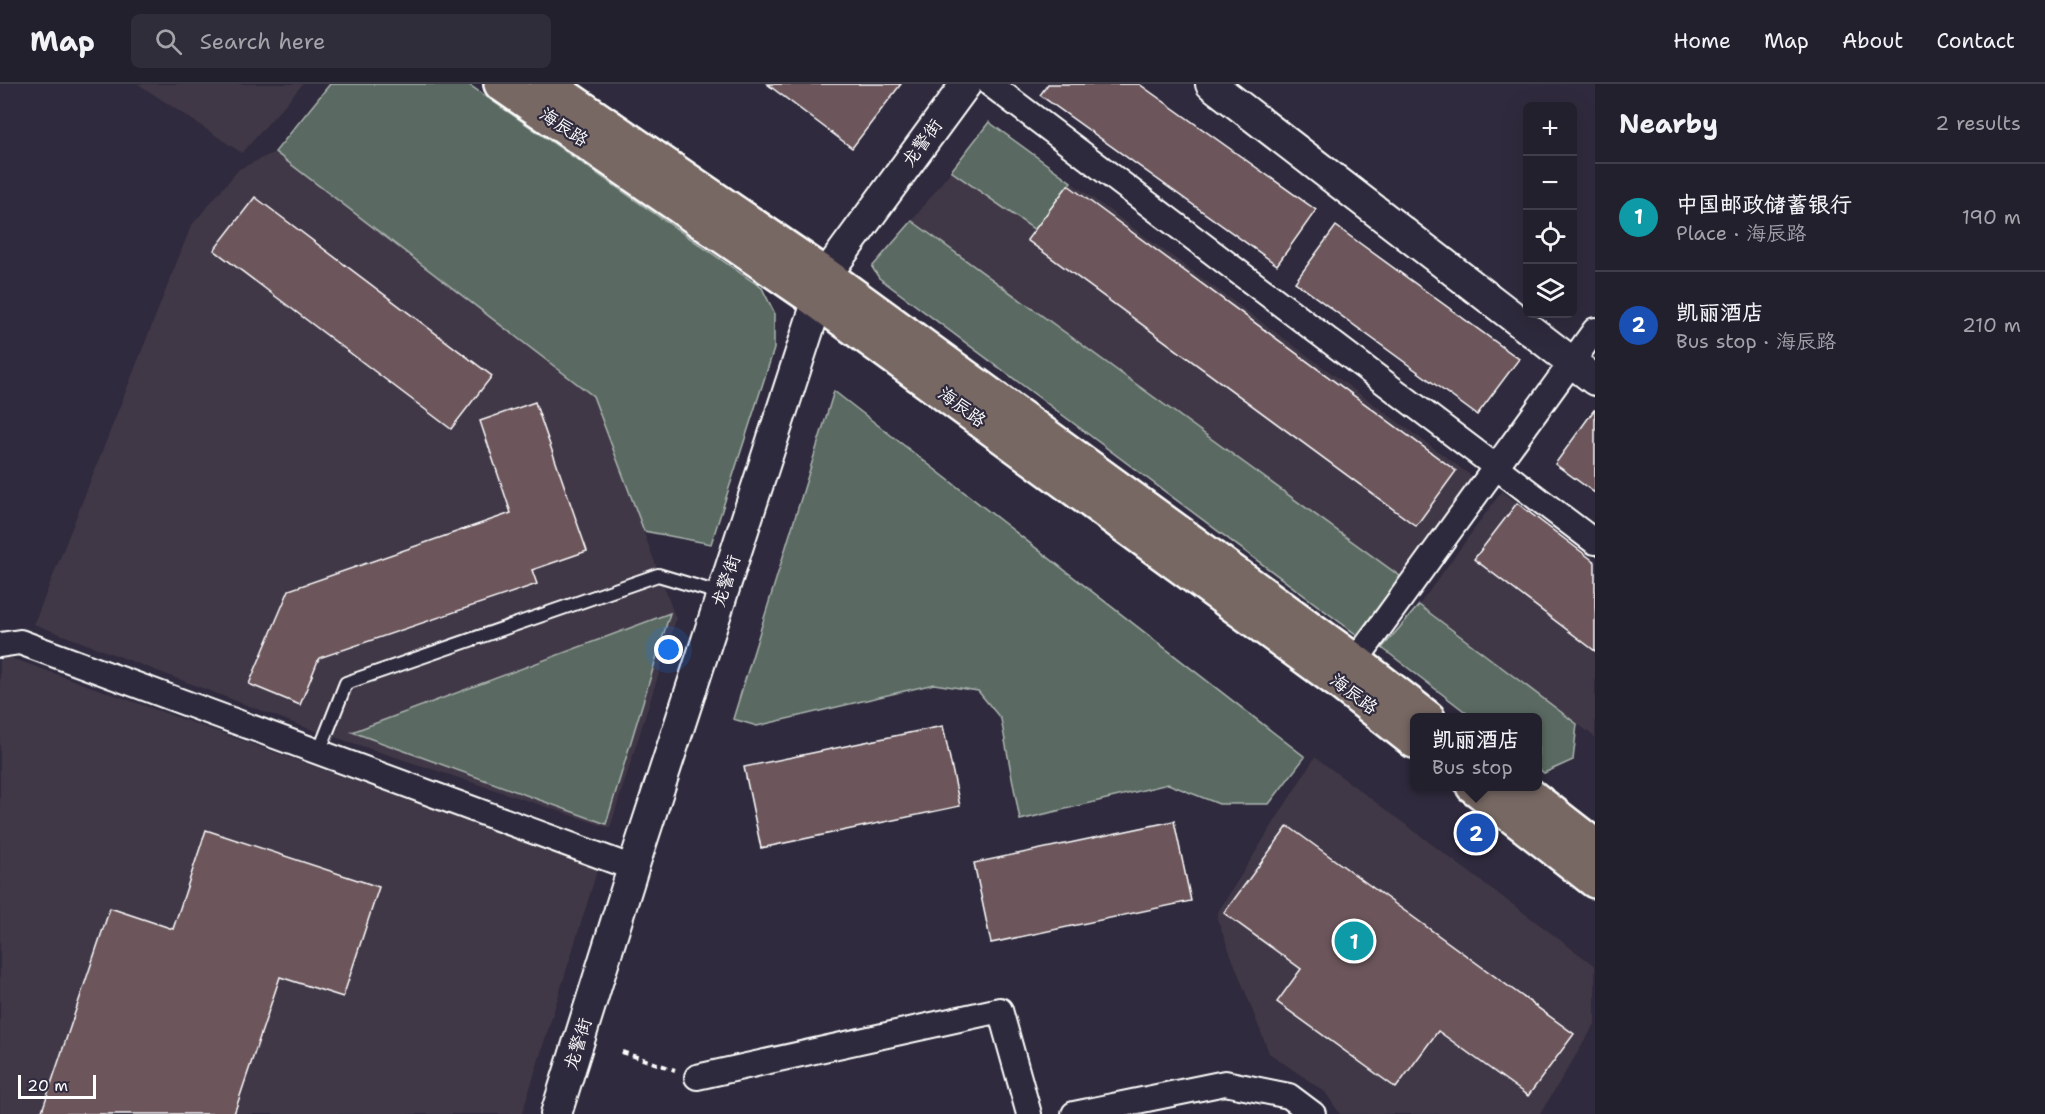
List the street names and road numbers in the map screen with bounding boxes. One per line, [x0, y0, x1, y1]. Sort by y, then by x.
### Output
street label: 海辰路 [535, 102, 593, 152]
street label: 龙警街 [896, 114, 948, 172]
street label: 海辰路 [933, 381, 991, 433]
street label: 龙警街 [706, 552, 746, 610]
street label: 海辰路 [1325, 668, 1383, 720]
street label: 龙警街 [559, 1015, 597, 1073]

